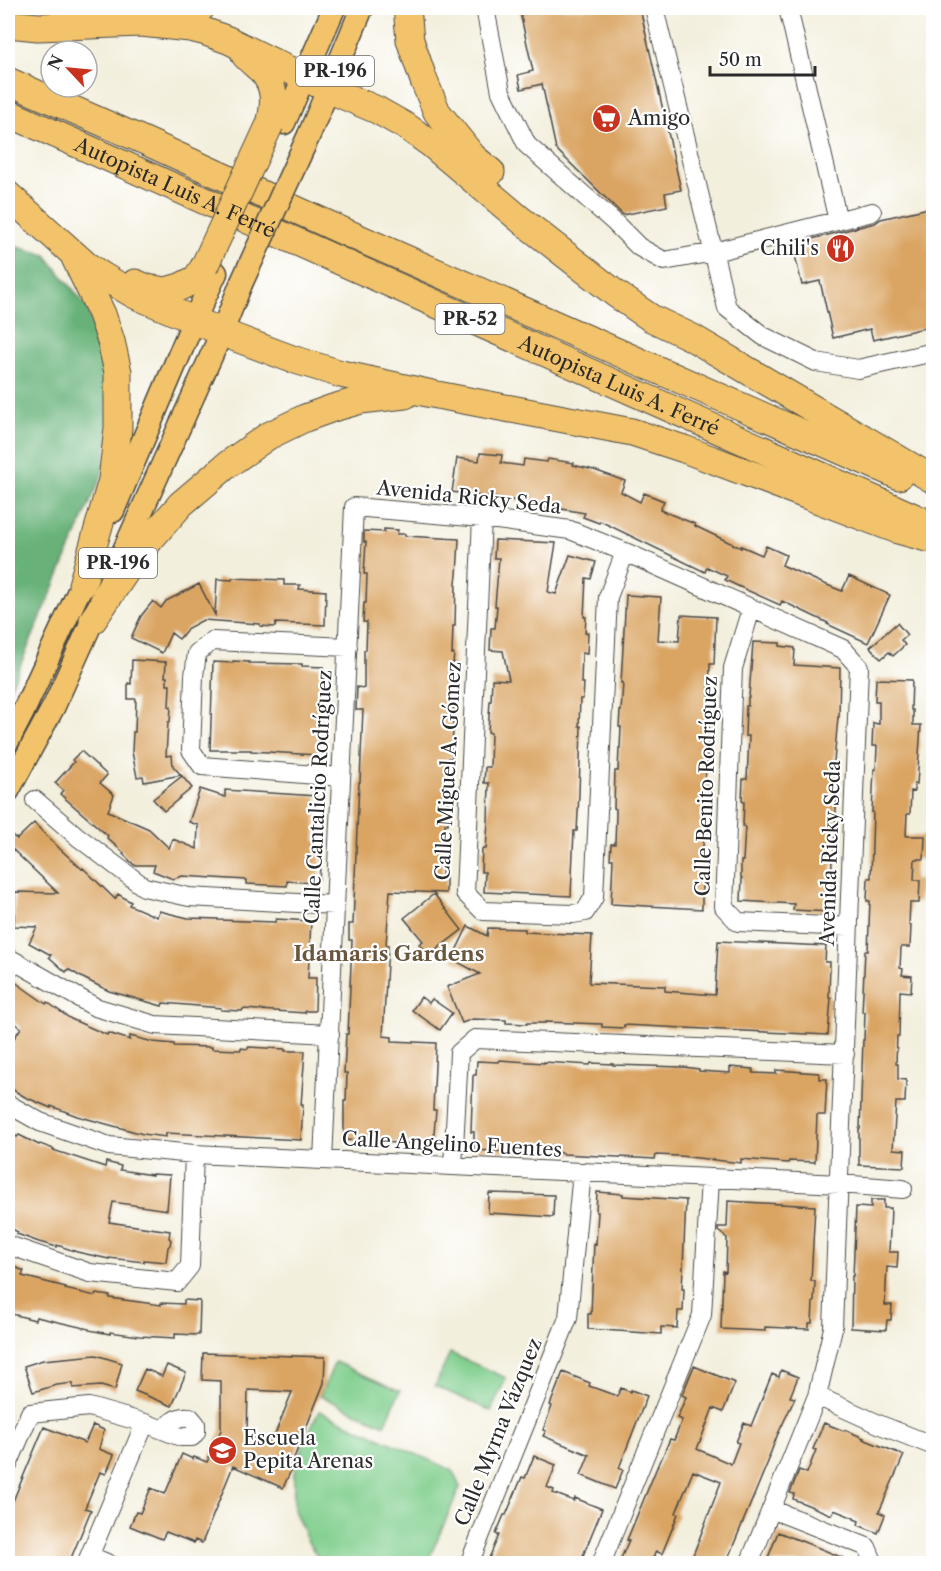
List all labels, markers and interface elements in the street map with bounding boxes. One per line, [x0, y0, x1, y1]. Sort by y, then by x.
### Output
north arrow [39, 39, 99, 99]
scale bar [710, 39, 815, 77]
text: 50 m [719, 49, 762, 71]
text: N [43, 52, 68, 73]
road number: PR-196 [296, 56, 374, 86]
supermarket icon: Amigo [591, 102, 623, 134]
place label: Amigo [627, 106, 690, 130]
street label: Autopista Luis A. Ferré [70, 132, 279, 243]
restaurant icon: Chili's [824, 232, 856, 264]
place label: Chili's [760, 236, 819, 260]
road number: PR-52 [436, 304, 504, 334]
street label: Autopista Luis A. Ferré [514, 330, 723, 441]
street label: Avenida Ricky Seda [374, 475, 563, 519]
road number: PR-196 [79, 548, 157, 578]
street label: Calle Miguel A. Gómez [430, 661, 466, 881]
street label: Calle Cantalicio Rodríguez [299, 669, 337, 925]
street label: Calle Benito Rodríguez [690, 675, 722, 897]
street label: Avenida Ricky Seda [815, 759, 845, 947]
district label: Idamaris Gardens [293, 941, 485, 966]
street label: Calle Angelino Fuentes [341, 1126, 563, 1162]
street label: Calle Myrna Vázquez [449, 1335, 547, 1529]
place label: Escuela Pepita Arenas [243, 1426, 373, 1473]
school or university icon: Escuela Pepita Arenas [206, 1434, 238, 1466]

